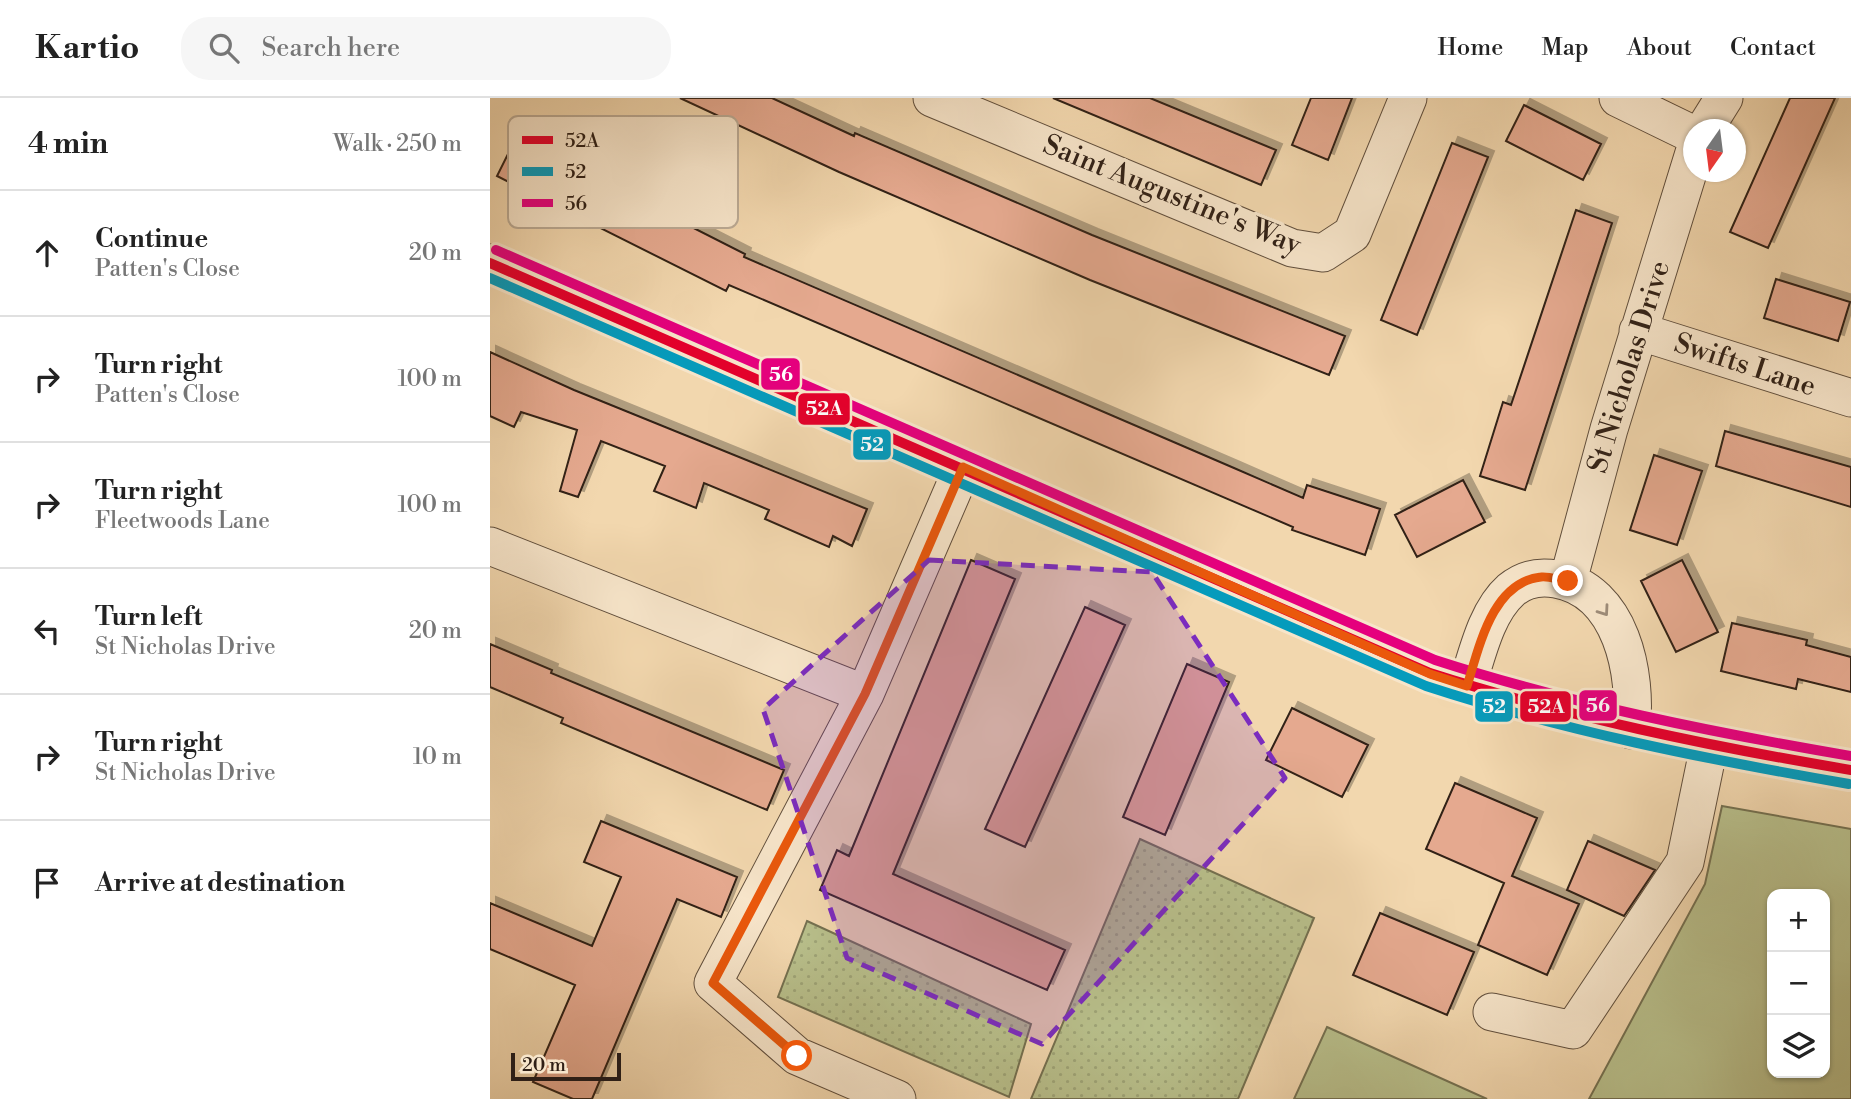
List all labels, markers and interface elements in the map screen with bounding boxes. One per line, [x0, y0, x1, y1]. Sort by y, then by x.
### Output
search box [181, 17, 671, 80]
text: Kartio [35, 28, 139, 69]
icon: search [205, 29, 243, 67]
text: Search here [261, 32, 400, 64]
text: Home [1438, 33, 1503, 63]
text: Map [1541, 33, 1589, 63]
text: About [1627, 33, 1692, 63]
text: Contact [1730, 33, 1816, 63]
legend [508, 116, 738, 228]
north arrow [1683, 119, 1746, 182]
text: 4 min [28, 125, 108, 163]
street label: Saint Augustine's Way [1038, 127, 1306, 263]
text: 52A [565, 129, 600, 153]
text: Walk · 250 m [333, 130, 462, 158]
text: 52 [565, 160, 586, 184]
text: 56 [565, 192, 587, 216]
text: Continue [95, 223, 208, 255]
icon: ahead [28, 234, 66, 272]
text: 20 m [409, 239, 462, 267]
text: Patten's Close [95, 255, 240, 283]
street label: St Nicholas Drive [1580, 257, 1678, 477]
street label: Swifts Lane [1670, 326, 1820, 404]
text: Turn right [95, 349, 223, 381]
line badge: 56 [760, 357, 801, 391]
icon: right [28, 360, 66, 398]
text: 56 [769, 363, 793, 387]
text: 100 m [397, 365, 462, 393]
text: Patten's Close [95, 381, 240, 409]
line badge: 52A [797, 392, 851, 426]
text: 52A [805, 397, 843, 421]
line badge: 52 [852, 428, 892, 461]
text: 52 [860, 433, 884, 457]
text: Turn right [95, 475, 223, 507]
icon: right [28, 486, 66, 524]
text: 100 m [397, 491, 462, 519]
text: Fleetwoods Lane [95, 507, 270, 535]
route end [1552, 565, 1583, 596]
text: Turn left [95, 601, 203, 633]
one-way arrow [1596, 603, 1608, 616]
icon: left [28, 612, 66, 650]
text: 20 m [409, 617, 462, 645]
text: St Nicholas Drive [95, 633, 276, 661]
line badge: 56 [1578, 689, 1618, 722]
line badge: 52 [1474, 690, 1514, 723]
line badge: 52A [1519, 690, 1572, 723]
text: 56 [1586, 694, 1610, 718]
text: 52 [1482, 695, 1506, 719]
text: 52A [1527, 695, 1565, 719]
text: Turn right [95, 727, 223, 759]
icon: right [28, 738, 66, 776]
text: 10 m [413, 743, 462, 771]
text: St Nicholas Drive [95, 759, 276, 787]
icon: arrive [28, 864, 66, 902]
text: Arrive at destination [95, 867, 345, 899]
map controls [1767, 889, 1830, 1078]
button: + [1767, 889, 1830, 952]
button: − [1767, 952, 1830, 1015]
button: layers [1767, 1015, 1830, 1078]
route start [781, 1040, 812, 1071]
scale bar [511, 1050, 621, 1082]
text: 20 m [522, 1053, 566, 1077]

